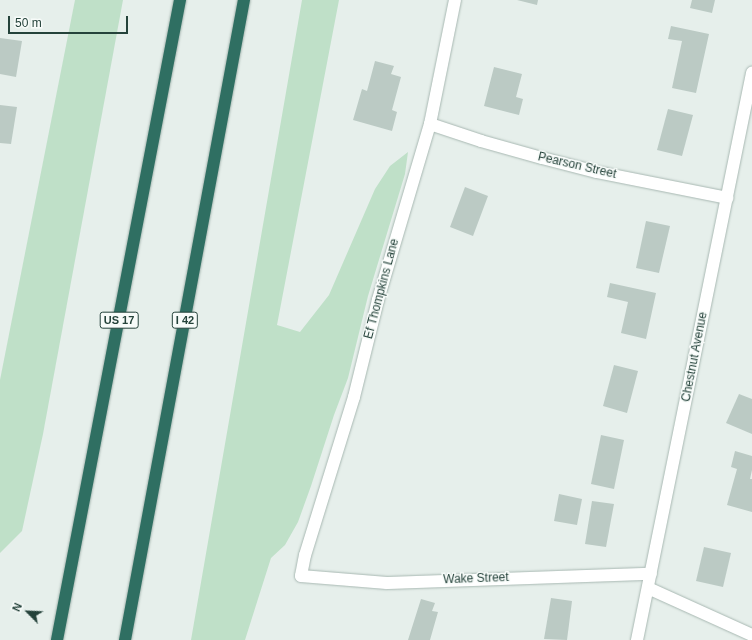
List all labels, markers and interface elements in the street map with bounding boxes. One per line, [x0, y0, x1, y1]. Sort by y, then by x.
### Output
scale bar [10, 8, 130, 34]
text: 50 m [15, 16, 42, 30]
street label: Pearson Street [536, 150, 618, 182]
street label: Ef Thompkins Lane [362, 237, 402, 341]
road number: US 17 [99, 311, 139, 329]
road number: I 42 [171, 311, 199, 329]
street label: Chestnut Avenue [679, 311, 711, 403]
street label: Wake Street [443, 571, 509, 587]
north arrow [8, 592, 48, 632]
text: N [10, 601, 24, 613]

